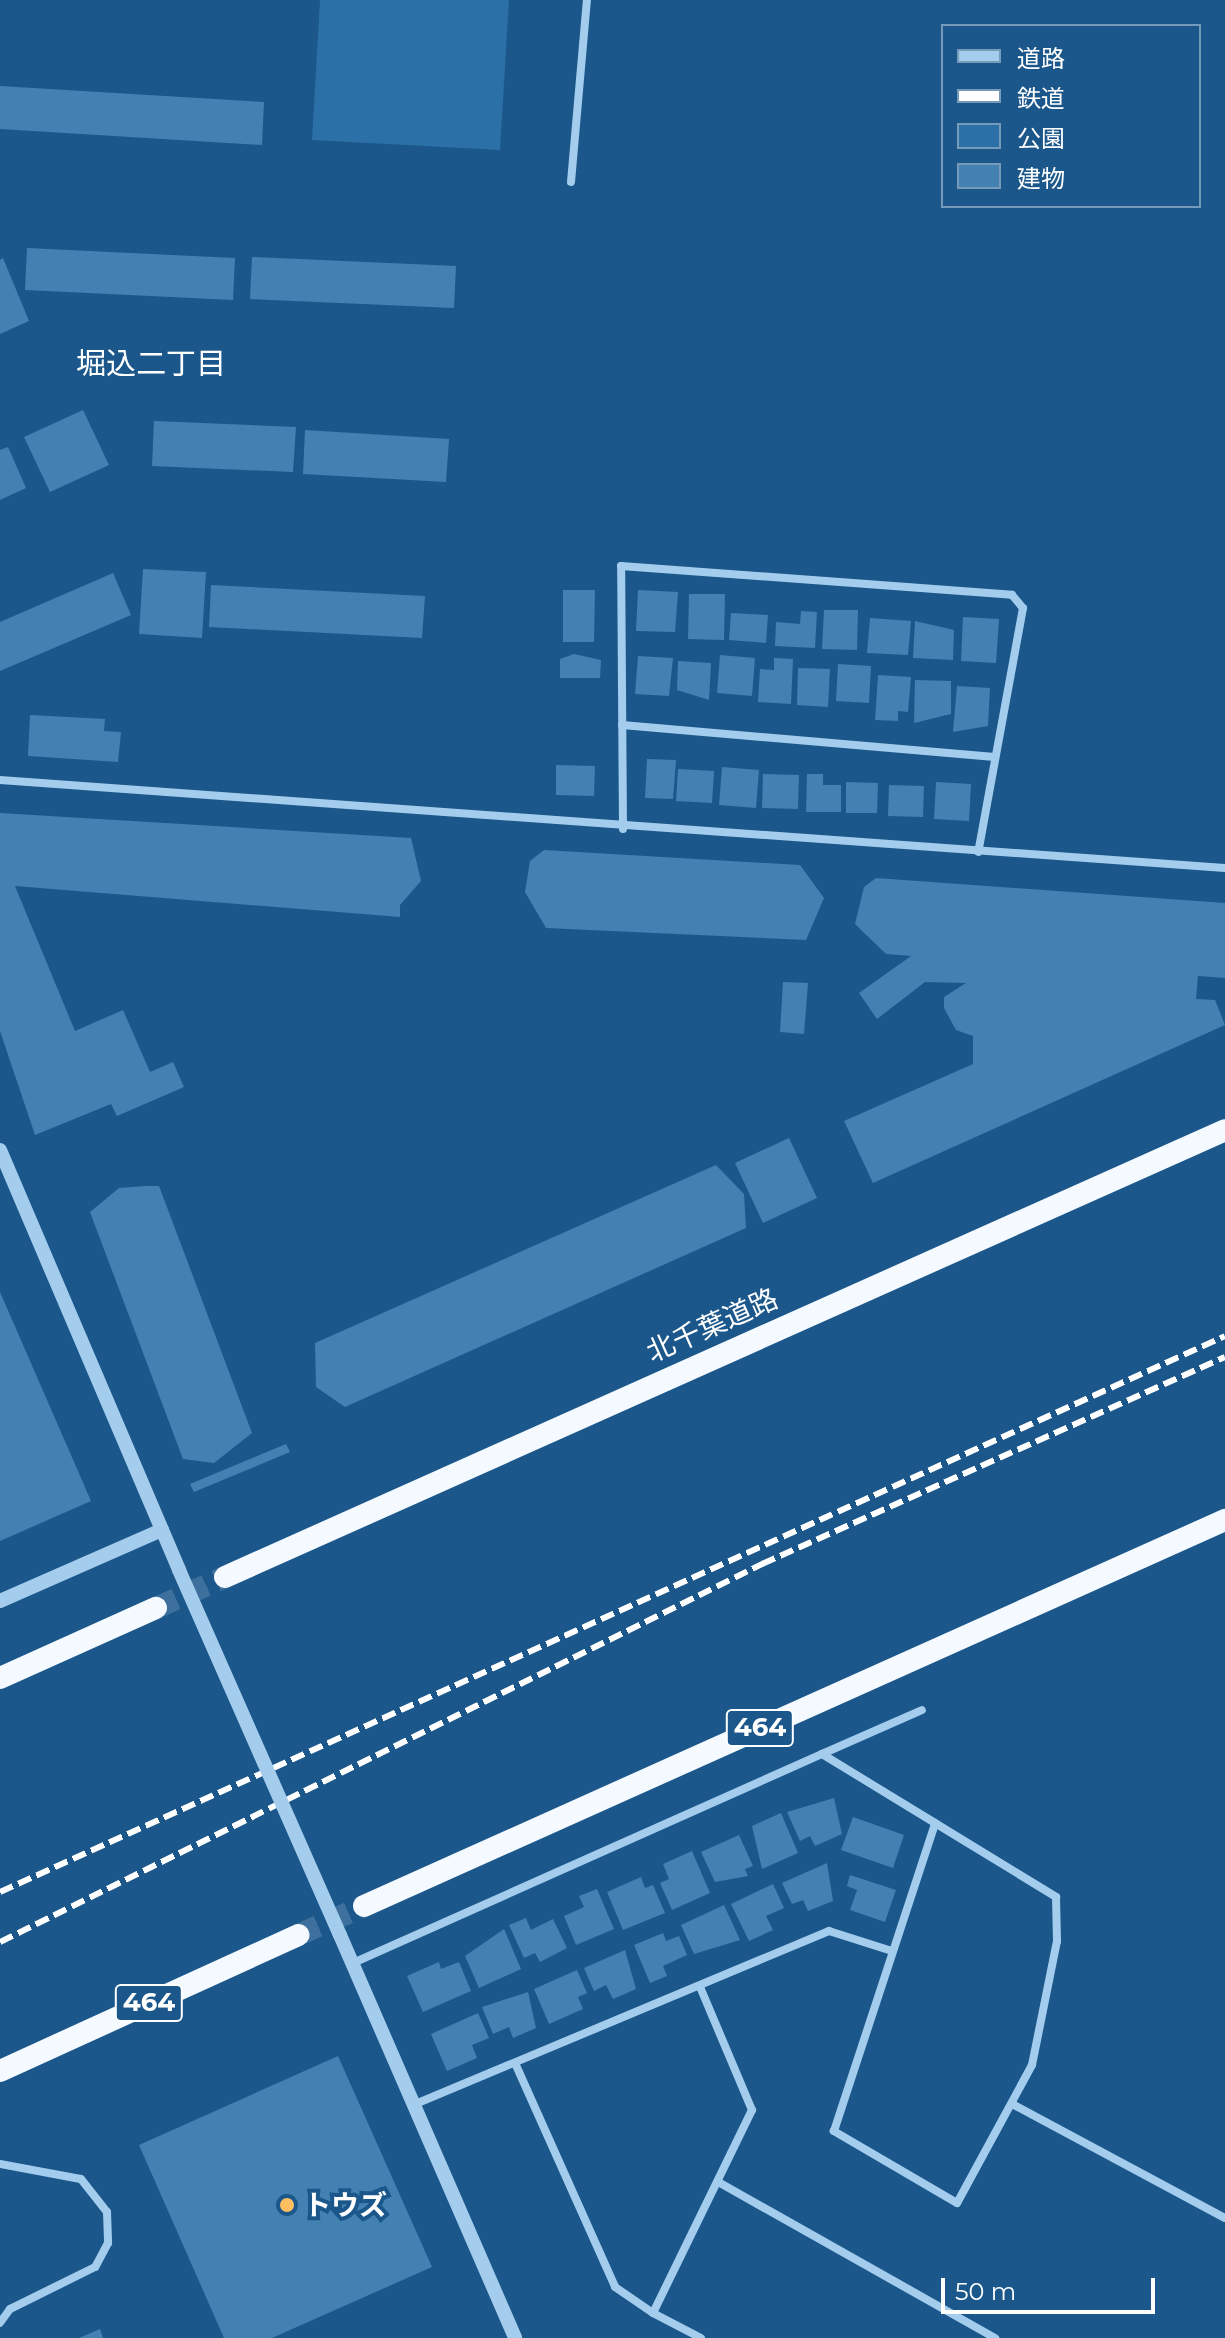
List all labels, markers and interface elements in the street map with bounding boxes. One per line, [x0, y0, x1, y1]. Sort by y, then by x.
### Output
legend [941, 24, 1201, 208]
text: 道路 [1017, 44, 1065, 73]
text: 鉄道 [1017, 84, 1065, 113]
text: 公園 [1017, 124, 1065, 153]
text: 建物 [1017, 164, 1065, 193]
district label: 堀込二丁目 [76, 346, 226, 382]
street label: 北千葉道路 [641, 1281, 783, 1369]
road number: 464 [724, 1706, 796, 1750]
road number: 464 [113, 1981, 185, 2025]
place label: トウズ [303, 2188, 387, 2222]
marker: トウズ [278, 2196, 296, 2214]
scale bar [945, 2262, 1159, 2312]
text: 50 m [955, 2277, 1016, 2306]

